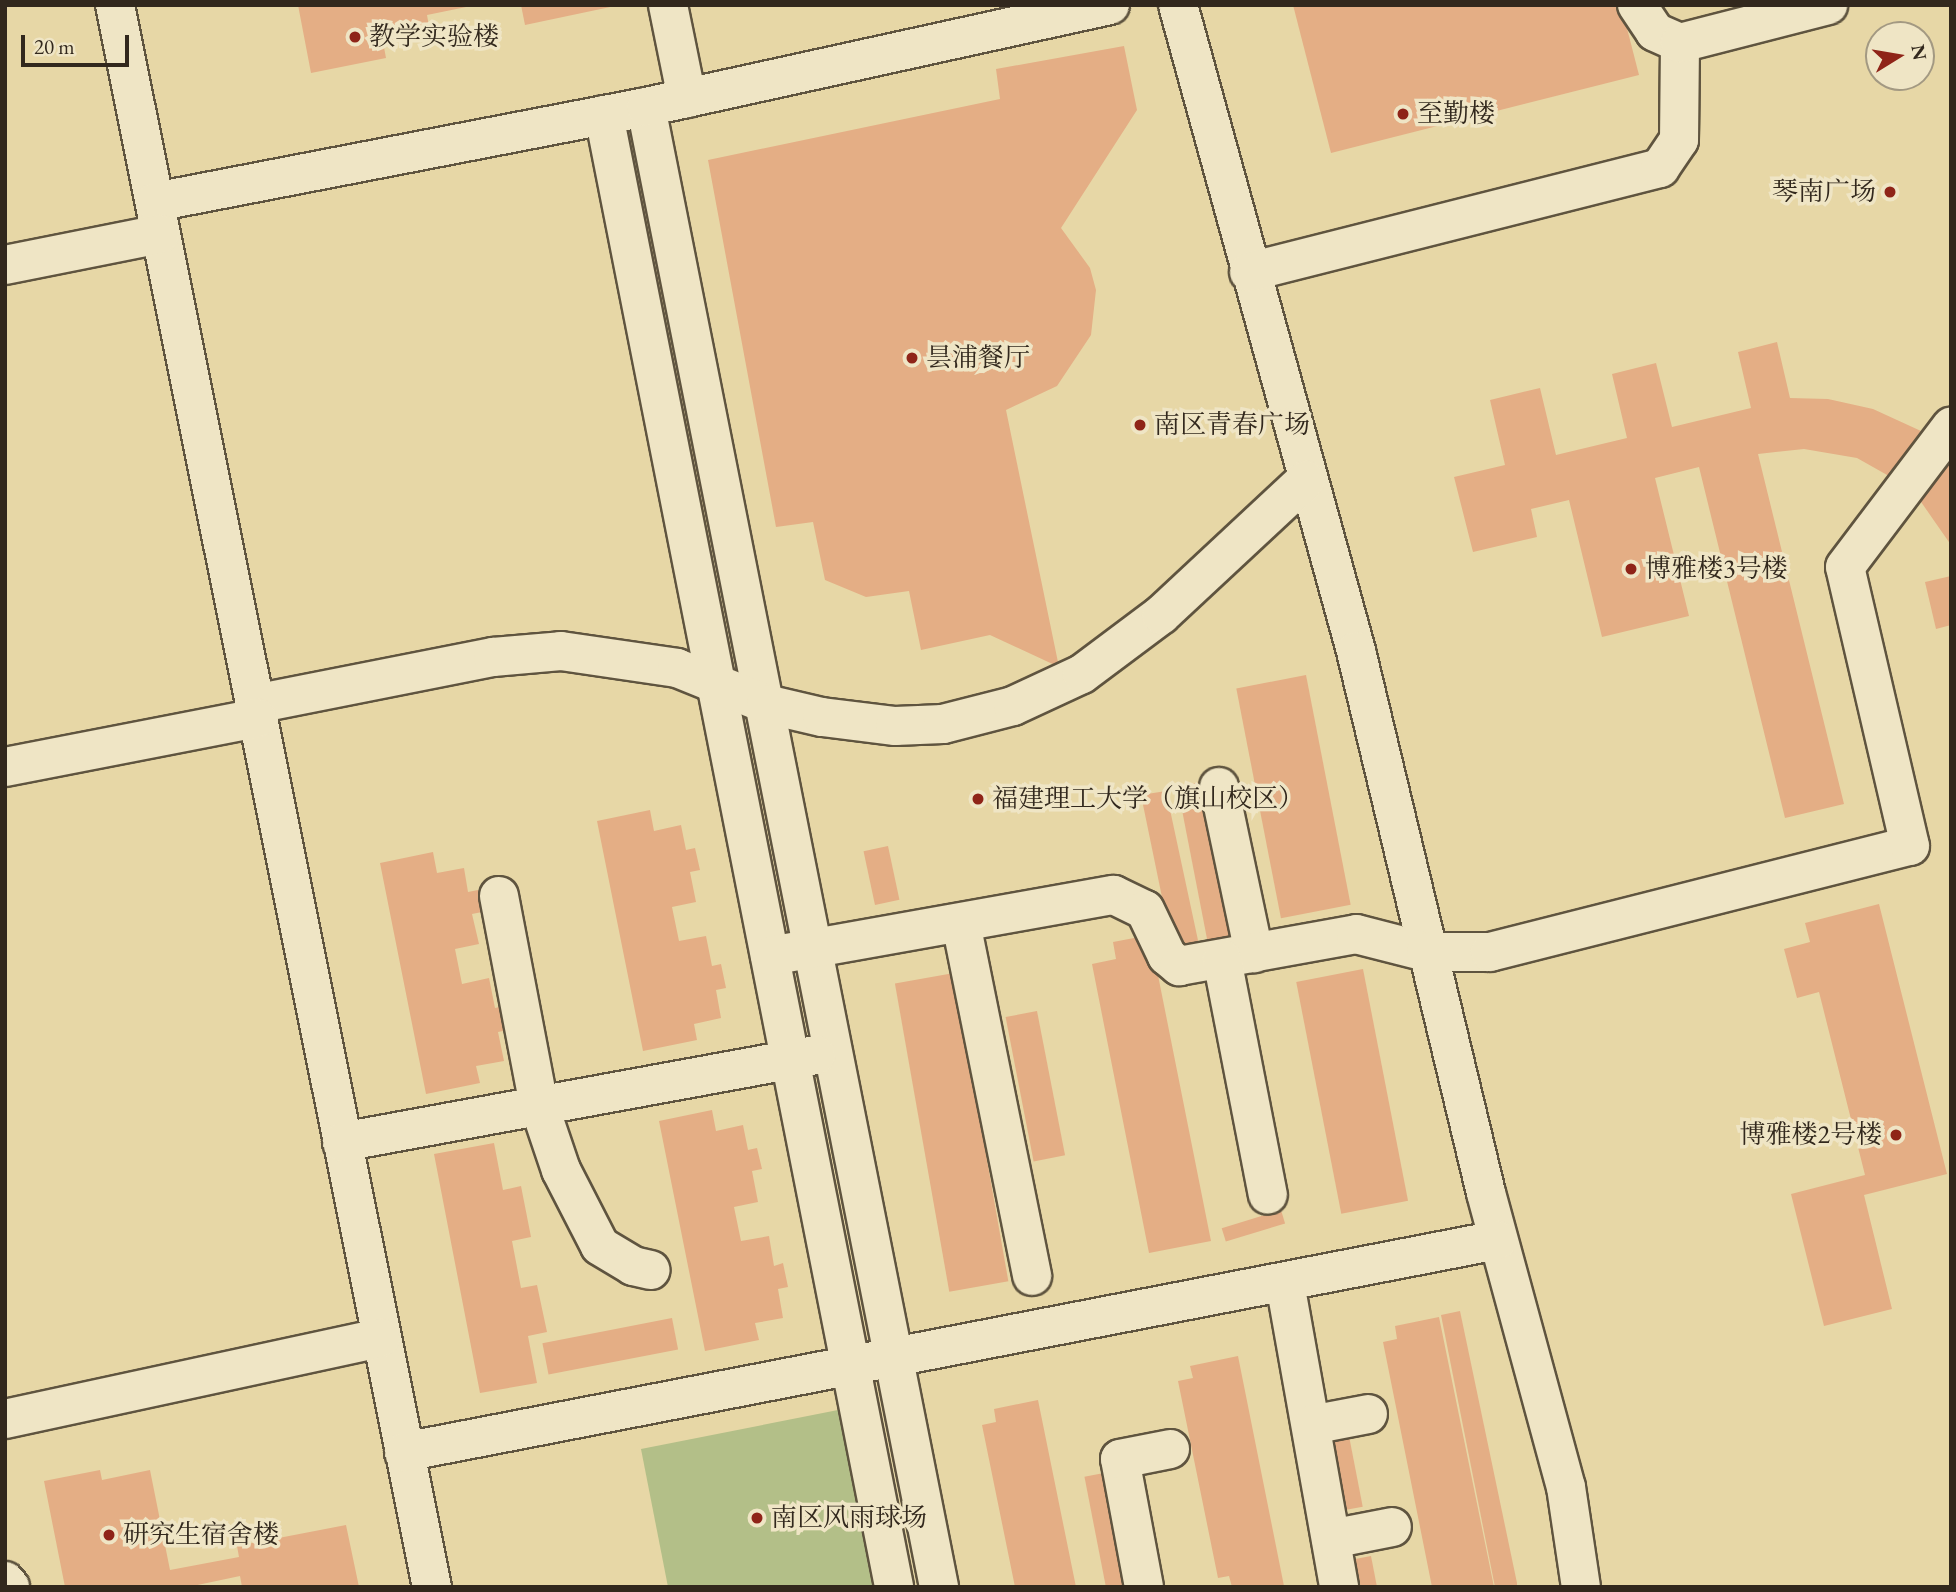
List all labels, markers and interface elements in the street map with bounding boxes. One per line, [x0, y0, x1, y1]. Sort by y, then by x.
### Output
scale bar [24, 21, 133, 65]
place label: 教学实验楼 [369, 21, 499, 53]
north arrow [1865, 21, 1935, 91]
marker: 教学实验楼 [347, 29, 363, 45]
text: 20 m [34, 33, 75, 60]
text: N [1905, 42, 1933, 62]
place label: 至勤楼 [1417, 98, 1495, 130]
marker: 至勤楼 [1395, 106, 1411, 122]
place label: 琴南广场 [1772, 176, 1876, 208]
marker: 琴南广场 [1882, 184, 1898, 200]
place label: 昙浦餐厅 [926, 342, 1030, 374]
marker: 昙浦餐厅 [904, 350, 920, 366]
place label: 南区青春广场 [1154, 409, 1310, 441]
marker: 南区青春广场 [1132, 417, 1148, 433]
place label: 博雅楼3号楼 [1645, 553, 1787, 585]
marker: 博雅楼3号楼 [1623, 561, 1639, 577]
place label: 福建理工大学（旗山校区） [992, 783, 1304, 815]
marker: 福建理工大学（旗山校区） [970, 791, 986, 807]
place label: 博雅楼2号楼 [1740, 1119, 1882, 1151]
marker: 博雅楼2号楼 [1888, 1127, 1904, 1143]
place label: 南区风雨球场 [771, 1502, 927, 1534]
marker: 南区风雨球场 [749, 1510, 765, 1526]
place label: 研究生宿舍楼 [123, 1519, 279, 1551]
marker: 研究生宿舍楼 [101, 1527, 117, 1543]

